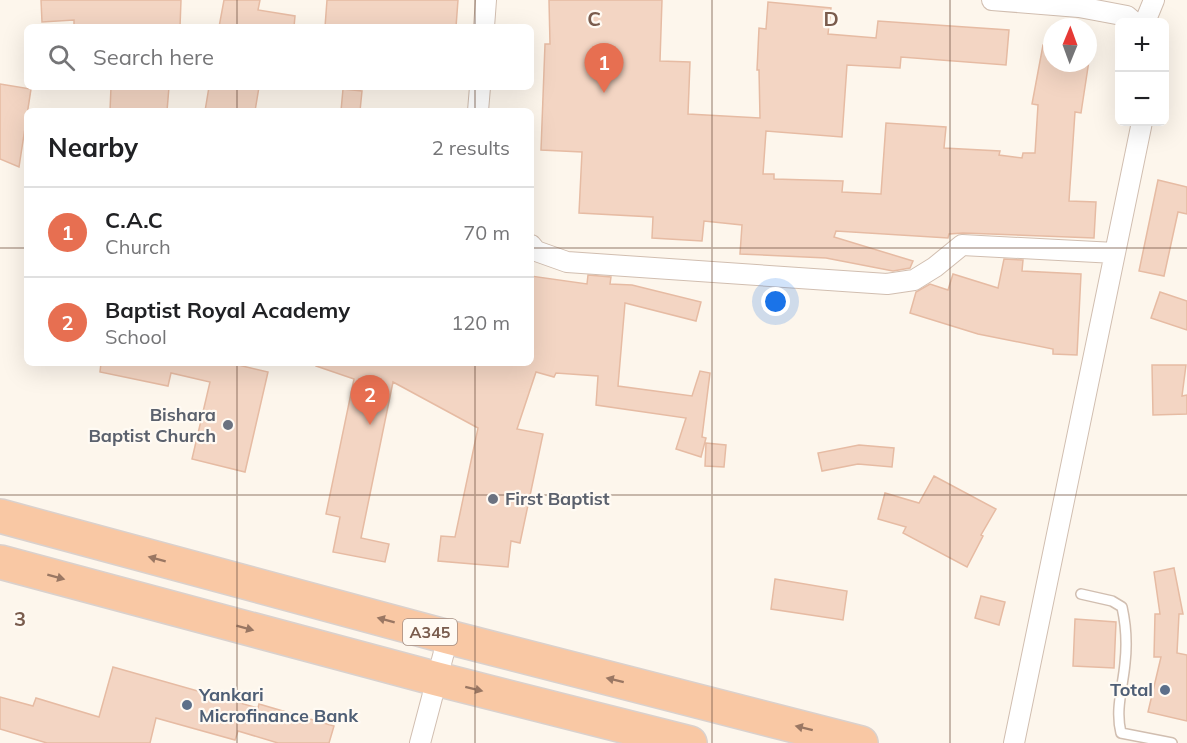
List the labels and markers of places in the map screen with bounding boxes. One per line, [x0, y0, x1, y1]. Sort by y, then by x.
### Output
pin: 1 [584, 44, 624, 93]
pin: 2 [350, 376, 389, 425]
place label: Bishara Baptist Church [88, 403, 216, 447]
marker: Bishara Baptist Church [221, 418, 235, 432]
place label: First Baptist [505, 487, 610, 510]
marker: First Baptist [486, 492, 500, 506]
place label: Total [1110, 678, 1153, 701]
place label: Yankari Microfinance Bank [198, 683, 359, 727]
marker: Total [1158, 683, 1172, 697]
marker: Yankari Microfinance Bank [180, 698, 194, 712]

